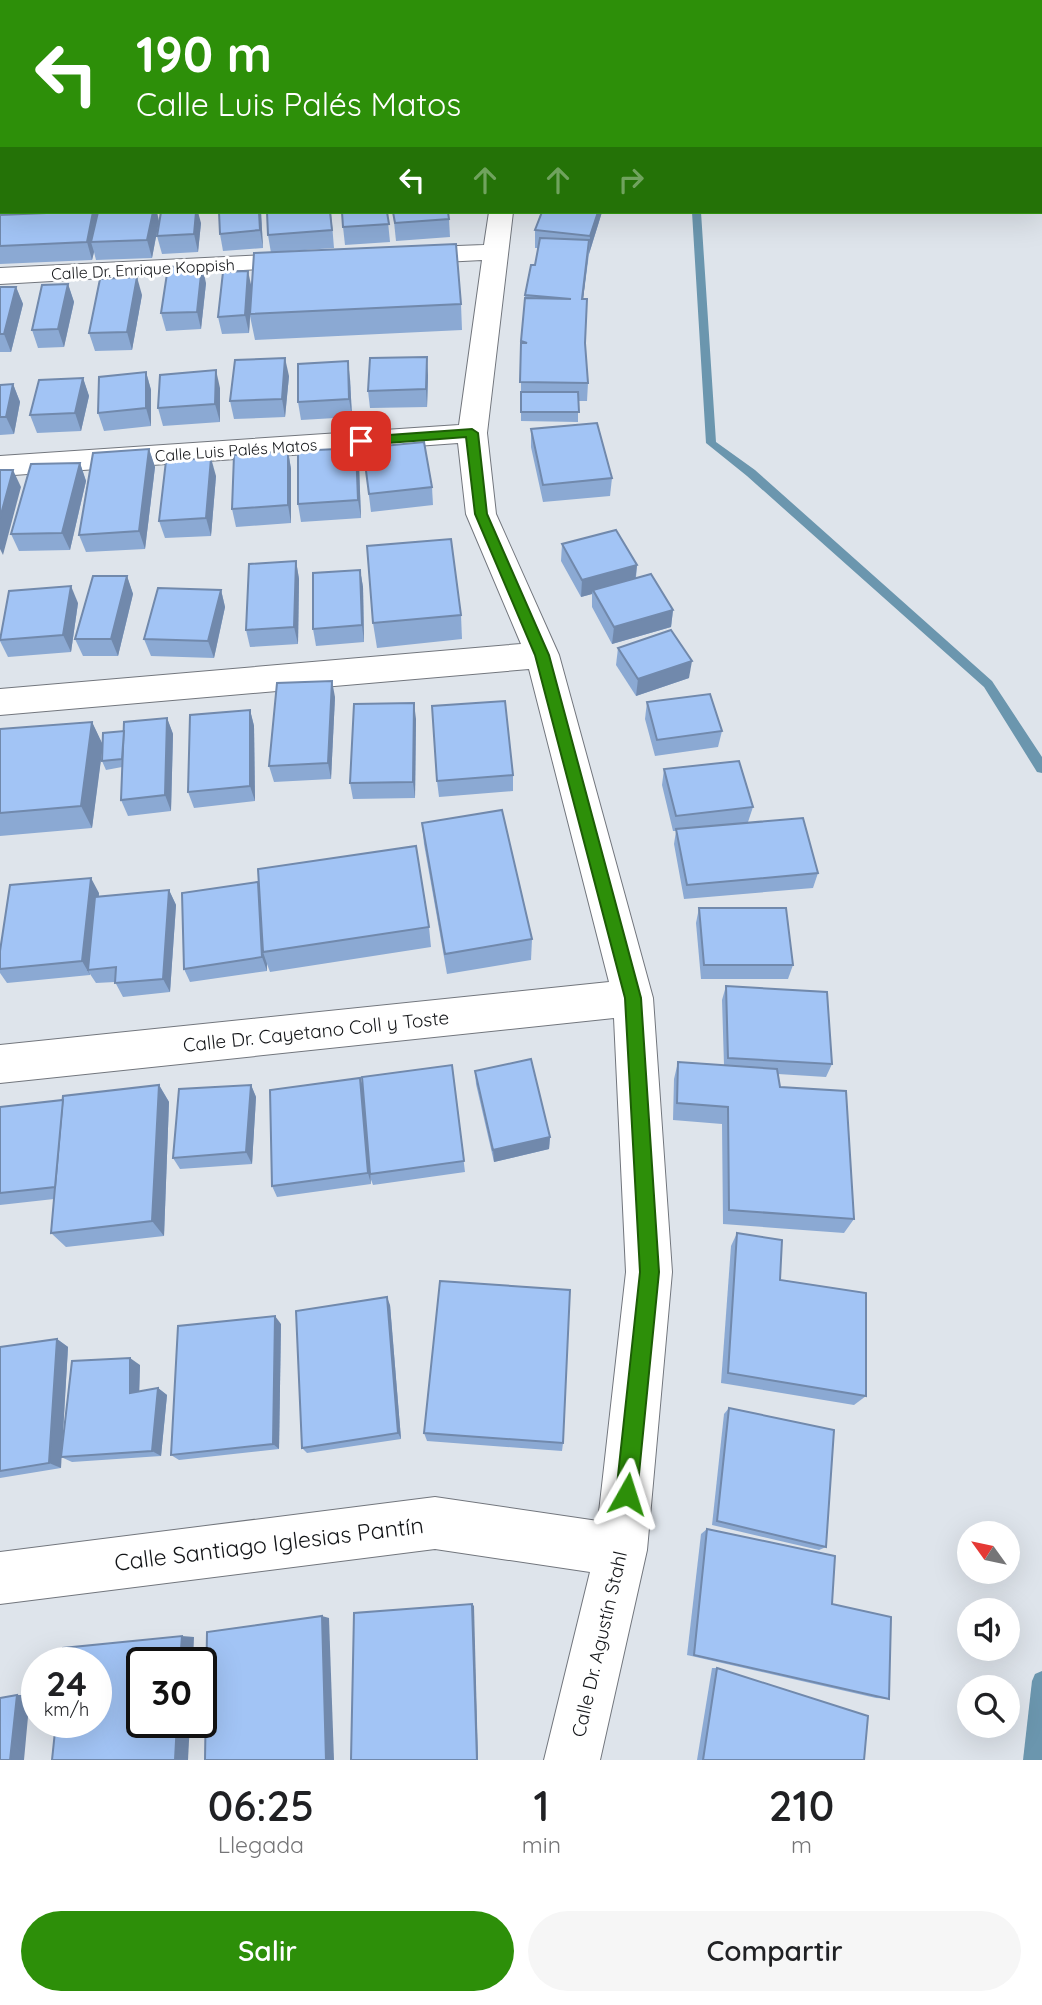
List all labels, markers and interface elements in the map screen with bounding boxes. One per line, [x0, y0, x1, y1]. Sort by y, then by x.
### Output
text: 190 m [136, 23, 272, 84]
icon: left [21, 28, 112, 119]
text: Calle Luis Palés Matos [136, 84, 461, 124]
icon: left [393, 161, 431, 199]
icon: ahead [466, 161, 504, 199]
icon: ahead [539, 161, 577, 199]
icon: right [612, 161, 650, 199]
street label: Calle Dr. Enrique Koppish [51, 254, 235, 284]
pin [331, 411, 391, 471]
icon: arrive [342, 422, 380, 460]
street label: Calle Luis Palés Matos [154, 434, 318, 466]
street label: Calle Dr. Cayetano Coll y Toste [182, 1005, 450, 1057]
position arrow [590, 1457, 664, 1531]
street label: Calle Santiago Iglesias Pantín [113, 1510, 425, 1577]
north arrow [957, 1521, 1020, 1584]
map controls [957, 1521, 1020, 1738]
street label: Calle Dr. Agustín Stahl [566, 1549, 632, 1739]
button: sound [957, 1598, 1020, 1661]
speed limit sign: 30 [126, 1647, 217, 1738]
text: 24 [46, 1661, 87, 1705]
button: search [957, 1675, 1020, 1738]
text: km/h [44, 1698, 89, 1721]
text: 06:25 [208, 1779, 314, 1832]
text: 1 [533, 1779, 550, 1832]
text: 210 [769, 1779, 834, 1832]
text: Llegada [218, 1830, 304, 1859]
text: min [522, 1830, 561, 1859]
text: m [791, 1830, 812, 1859]
button: Salir [21, 1911, 514, 1991]
button: Compartir [528, 1911, 1021, 1991]

